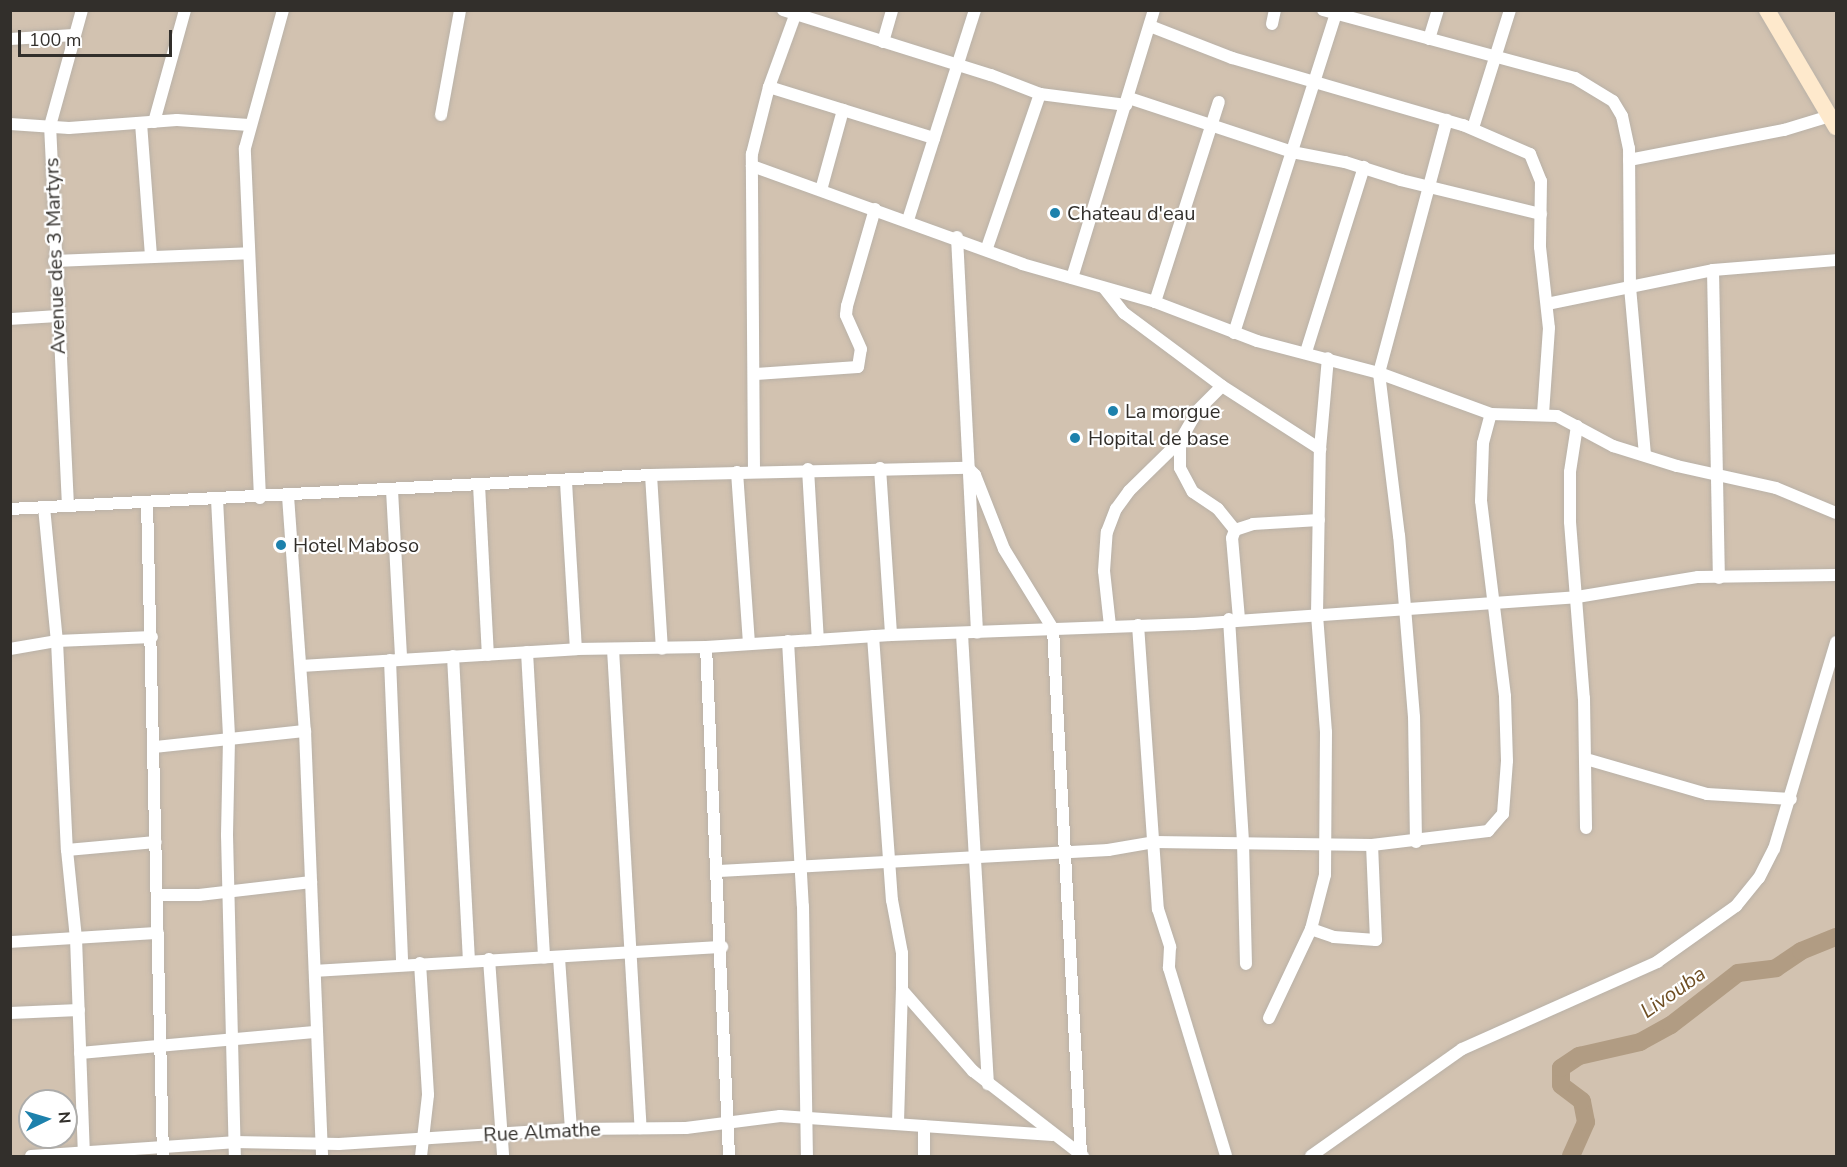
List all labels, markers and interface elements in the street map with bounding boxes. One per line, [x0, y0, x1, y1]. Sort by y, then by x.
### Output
scale bar [21, 18, 176, 56]
text: 100 m [29, 28, 81, 52]
street label: Avenue des 3 Martyrs [40, 157, 70, 355]
place label: Chateau d'eau [1067, 201, 1195, 225]
marker: Chateau d'eau [1048, 206, 1062, 220]
place label: La morgue [1125, 399, 1220, 423]
marker: La morgue [1106, 404, 1120, 418]
place label: Hopital de base [1088, 426, 1229, 450]
marker: Hopital de base [1066, 429, 1084, 447]
place label: Hotel Maboso [293, 533, 419, 557]
marker: Hotel Maboso [274, 538, 288, 552]
water label: Livouba [1636, 961, 1710, 1023]
north arrow [18, 1089, 78, 1149]
text: N [52, 1111, 75, 1125]
street label: Rue Almathe [483, 1117, 601, 1147]

